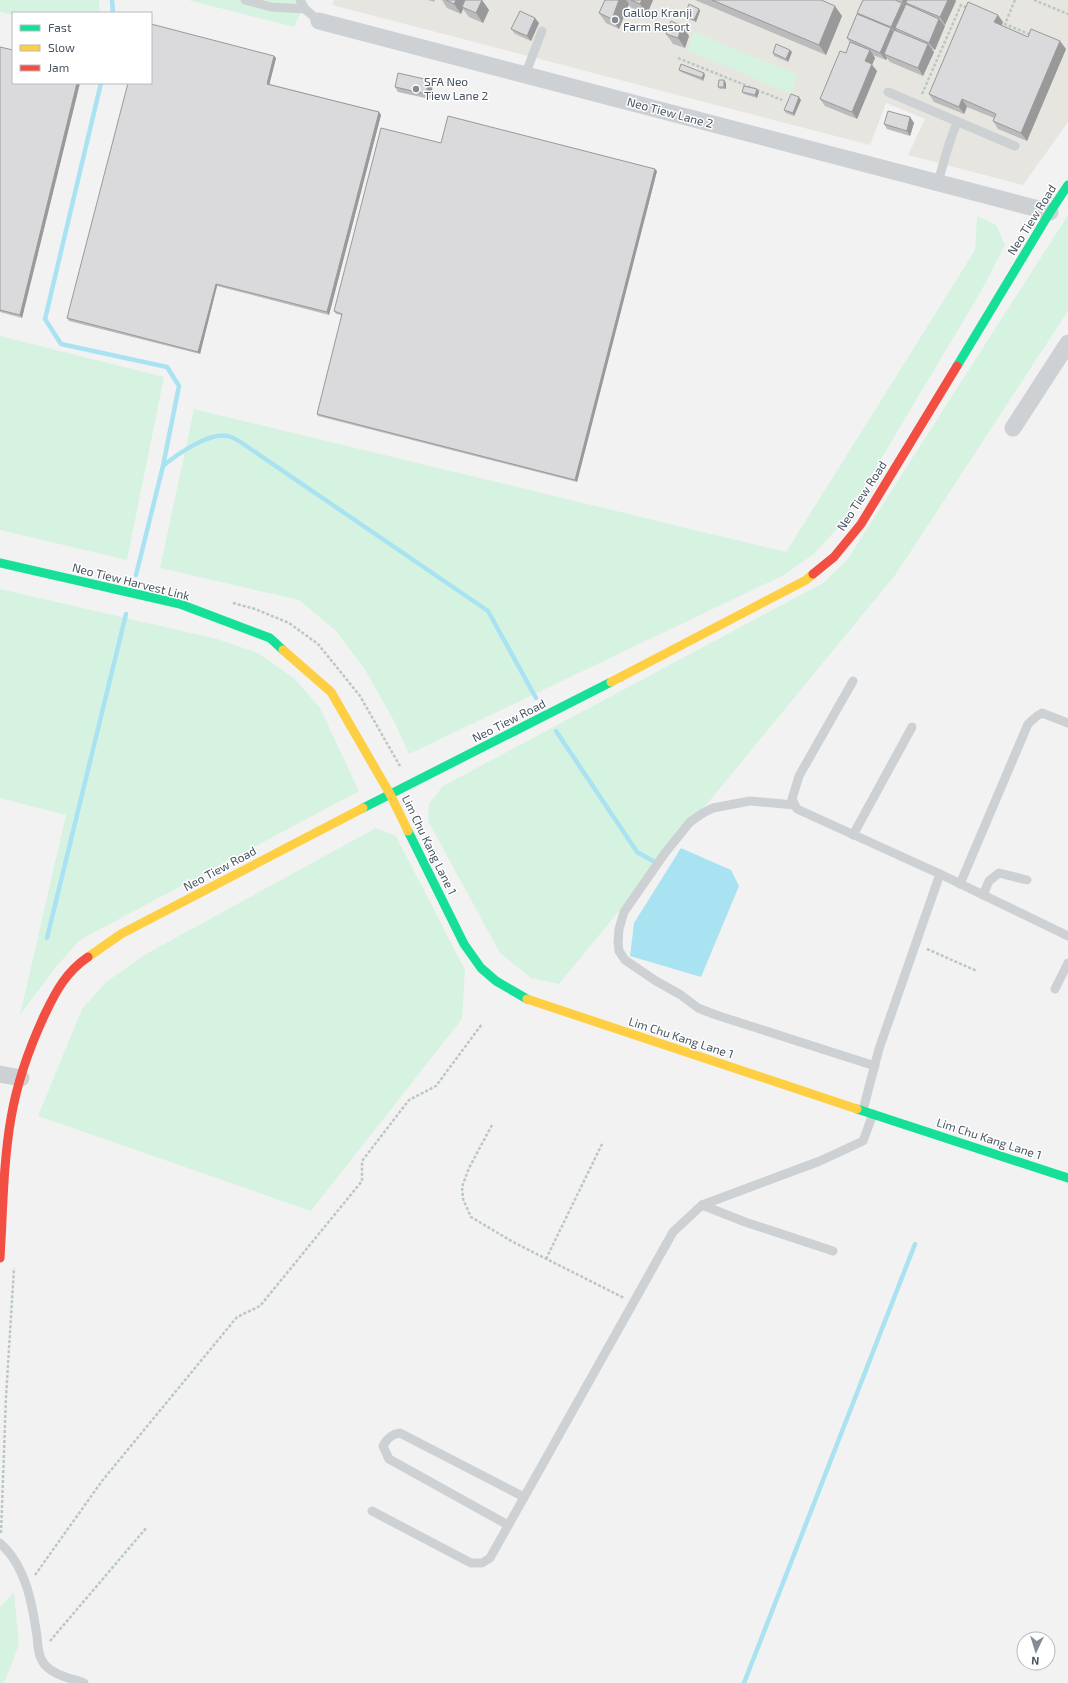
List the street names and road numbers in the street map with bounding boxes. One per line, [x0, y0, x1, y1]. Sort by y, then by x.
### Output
street label: Neo Tiew Lane 2 [626, 94, 715, 130]
street label: Neo Tiew Road [1004, 182, 1058, 257]
street label: Neo Tiew Road [833, 458, 889, 533]
street label: Neo Tiew Harvest Link [71, 560, 191, 602]
street label: Neo Tiew Road [470, 696, 548, 745]
street label: Lim Chu Kang Lane 1 [400, 792, 460, 897]
street label: Neo Tiew Road [181, 843, 258, 893]
street label: Lim Chu Kang Lane 1 [627, 1014, 735, 1061]
street label: Lim Chu Kang Lane 1 [935, 1115, 1043, 1162]

